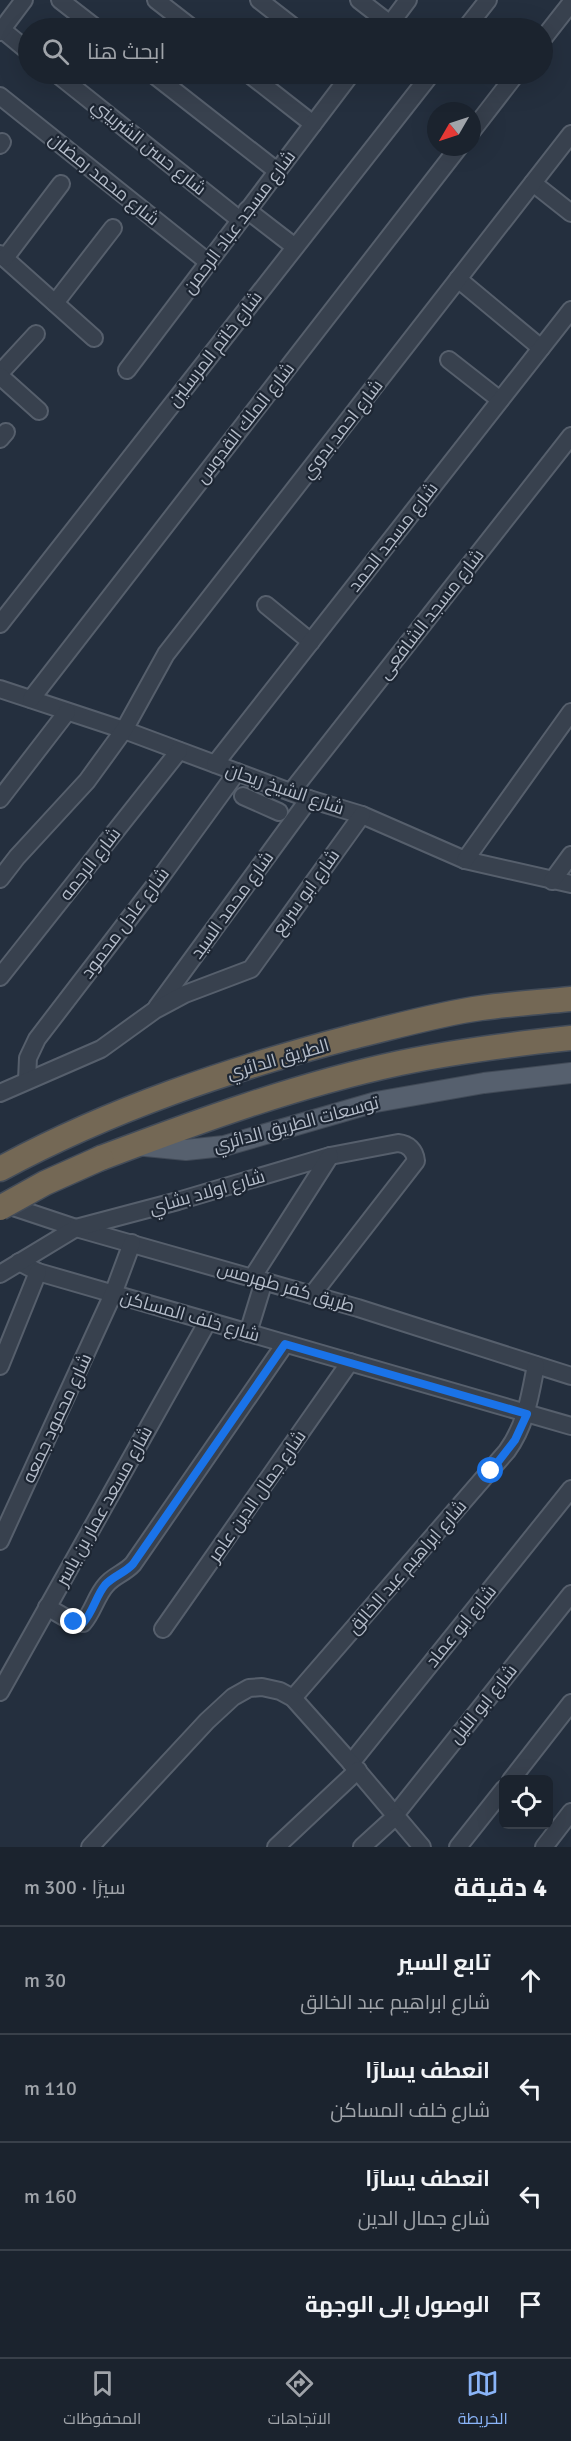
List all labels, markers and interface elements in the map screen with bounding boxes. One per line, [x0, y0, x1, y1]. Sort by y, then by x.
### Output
search box [18, 18, 553, 84]
icon: search [39, 35, 72, 68]
text: ابحث هنا [87, 38, 165, 65]
street label: شارع حسن الشربيني [85, 94, 211, 202]
north arrow [427, 102, 481, 156]
street label: شارع محمد رمضان [44, 128, 164, 231]
street label: شارع مسجد عباد الرحمن [178, 146, 301, 299]
street label: شارع خاتم المرسلين [163, 287, 268, 412]
street label: شارع الملك القدوس [191, 358, 300, 489]
street label: شارع احمد بدوي [296, 375, 390, 485]
street label: شارع مسجد الحمد [343, 478, 443, 597]
street label: شارع مسجد الشافعى [373, 545, 489, 684]
street label: شارع الشيخ ريحان [223, 758, 347, 820]
street label: شارع الرحمه [55, 823, 126, 905]
street label: شارع ابو سريع [268, 845, 345, 940]
street label: شارع محمد السيد [186, 847, 279, 963]
street label: شارع عادل محمود [76, 863, 175, 983]
street label: الطريق الدائري [224, 1034, 333, 1087]
street label: توسعات الطريق الدائري [211, 1091, 382, 1160]
street label: شارع اولاد بشاي [147, 1165, 268, 1222]
street label: طريق كفر طهرمس [215, 1257, 357, 1318]
street label: شارع خلف المساكن [118, 1286, 262, 1347]
street label: شارع محمود جمعه [17, 1350, 98, 1487]
street label: شارع مسعد عمار بن ياسر [50, 1422, 158, 1591]
street label: شارع جمال الدين عامر [203, 1426, 312, 1568]
route start [477, 1457, 503, 1483]
street label: شارع ابراهيم عبد الخالق [343, 1495, 472, 1639]
street label: شارع ابو عماد [421, 1580, 502, 1672]
route end [60, 1608, 86, 1634]
street label: شارع ابو الليل [444, 1660, 523, 1749]
map controls [499, 1775, 553, 1829]
button: locate [499, 1775, 553, 1829]
text: 4 دقيقة [454, 1872, 547, 1904]
text: سيرًا · 300 m [24, 1875, 125, 1900]
text: تابع السير [398, 1949, 490, 1976]
icon: ahead [514, 1964, 547, 1997]
text: 30 m [24, 1968, 66, 1993]
text: شارع ابراهيم عبد الخالق [300, 1990, 490, 2015]
text: انعطف يسارًا [365, 2057, 490, 2084]
icon: left [514, 2072, 547, 2105]
text: 110 m [24, 2076, 77, 2101]
text: شارع خلف المساكن [330, 2098, 490, 2123]
text: انعطف يسارًا [365, 2165, 490, 2192]
icon: left [514, 2180, 547, 2213]
text: 160 m [24, 2184, 77, 2209]
text: شارع جمال الدين [358, 2206, 490, 2231]
icon: arrive [514, 2288, 547, 2321]
text: الوصول إلى الوجهة [305, 2291, 490, 2318]
tab: المحفوظات [63, 2367, 141, 2433]
tab: الاتجاهات [268, 2367, 331, 2433]
tab: الخريطة [458, 2367, 508, 2433]

